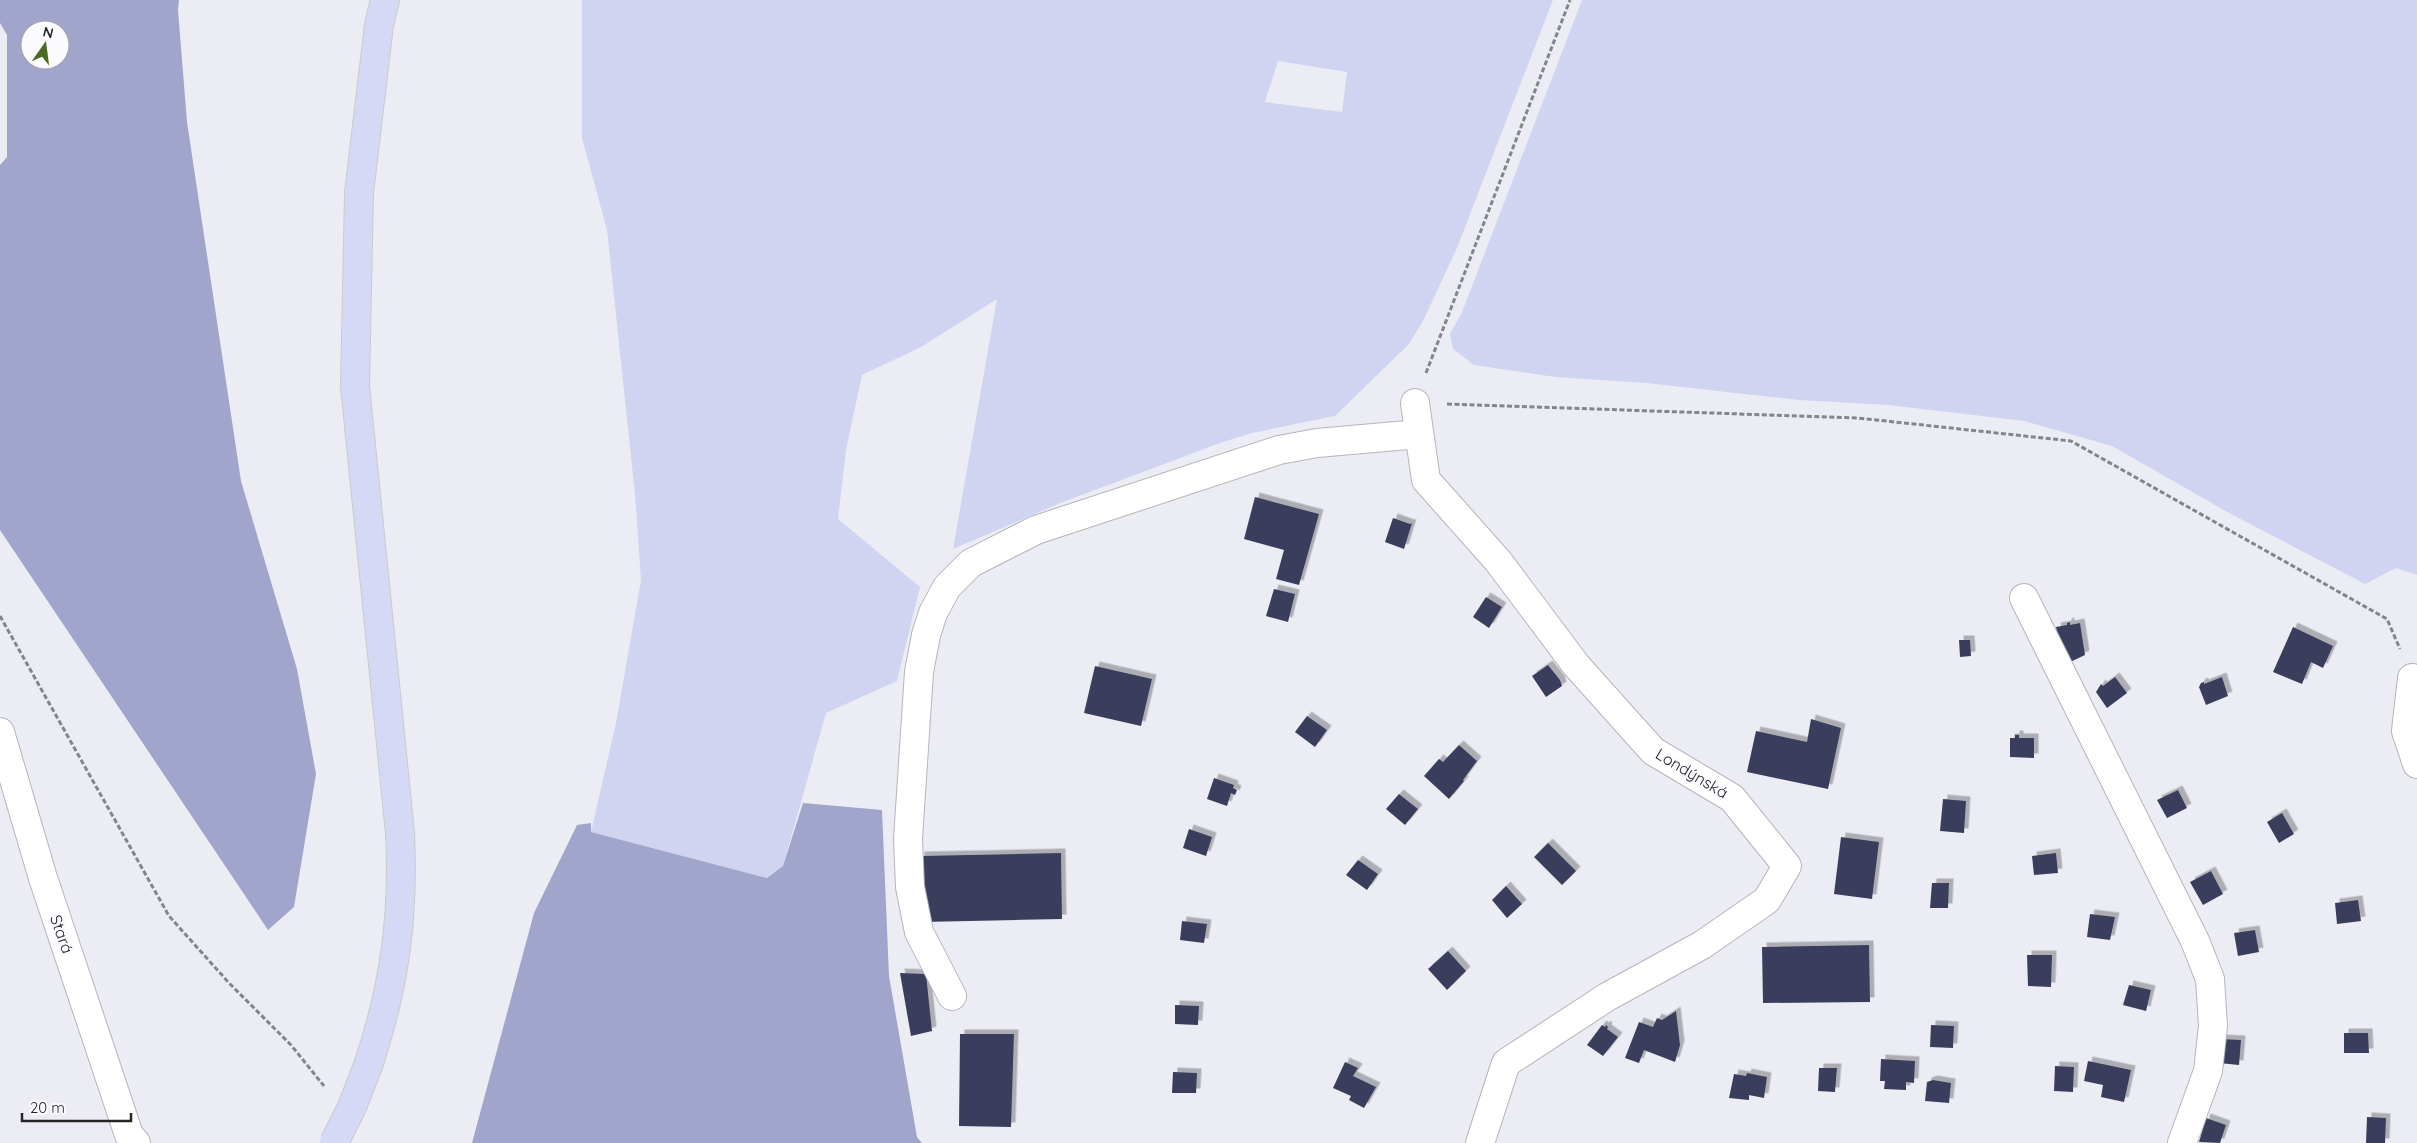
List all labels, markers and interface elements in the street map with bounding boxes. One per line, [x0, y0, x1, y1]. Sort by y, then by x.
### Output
north arrow [20, 20, 70, 70]
text: N [41, 22, 55, 42]
street label: Londýnská [1652, 744, 1732, 802]
street label: Stará [46, 912, 78, 956]
scale bar [22, 1090, 131, 1122]
text: 20 m [30, 1098, 65, 1117]

